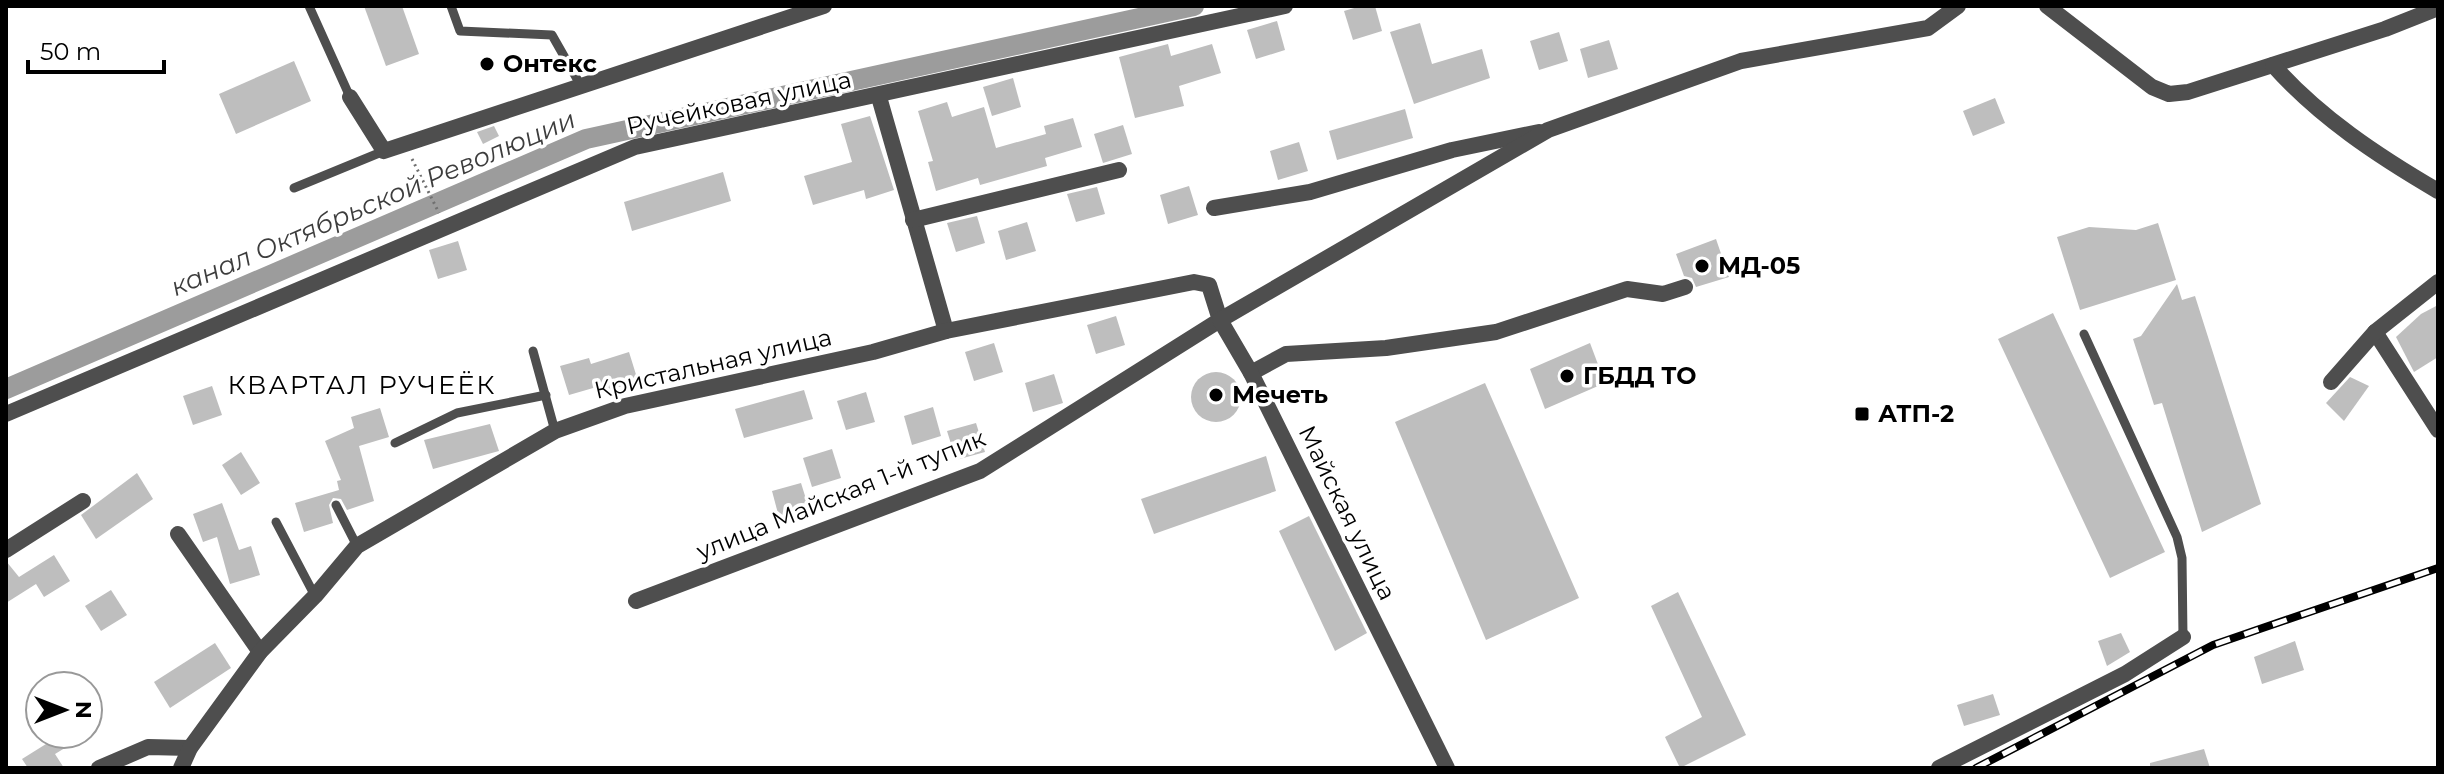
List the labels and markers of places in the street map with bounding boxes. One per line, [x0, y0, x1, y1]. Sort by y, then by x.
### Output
place label: Онтекс [503, 49, 597, 78]
marker: Онтекс [478, 55, 496, 73]
place label: МД-05 [1718, 251, 1800, 280]
marker: МД-05 [1693, 257, 1711, 275]
place label: ГБДД ТО [1583, 361, 1696, 390]
marker: ГБДД ТО [1558, 367, 1576, 385]
place label: Мечеть [1232, 380, 1328, 409]
marker: Мечеть [1207, 386, 1225, 404]
place label: АТП-2 [1878, 399, 1954, 428]
marker: АТП-2 [1853, 405, 1871, 423]

